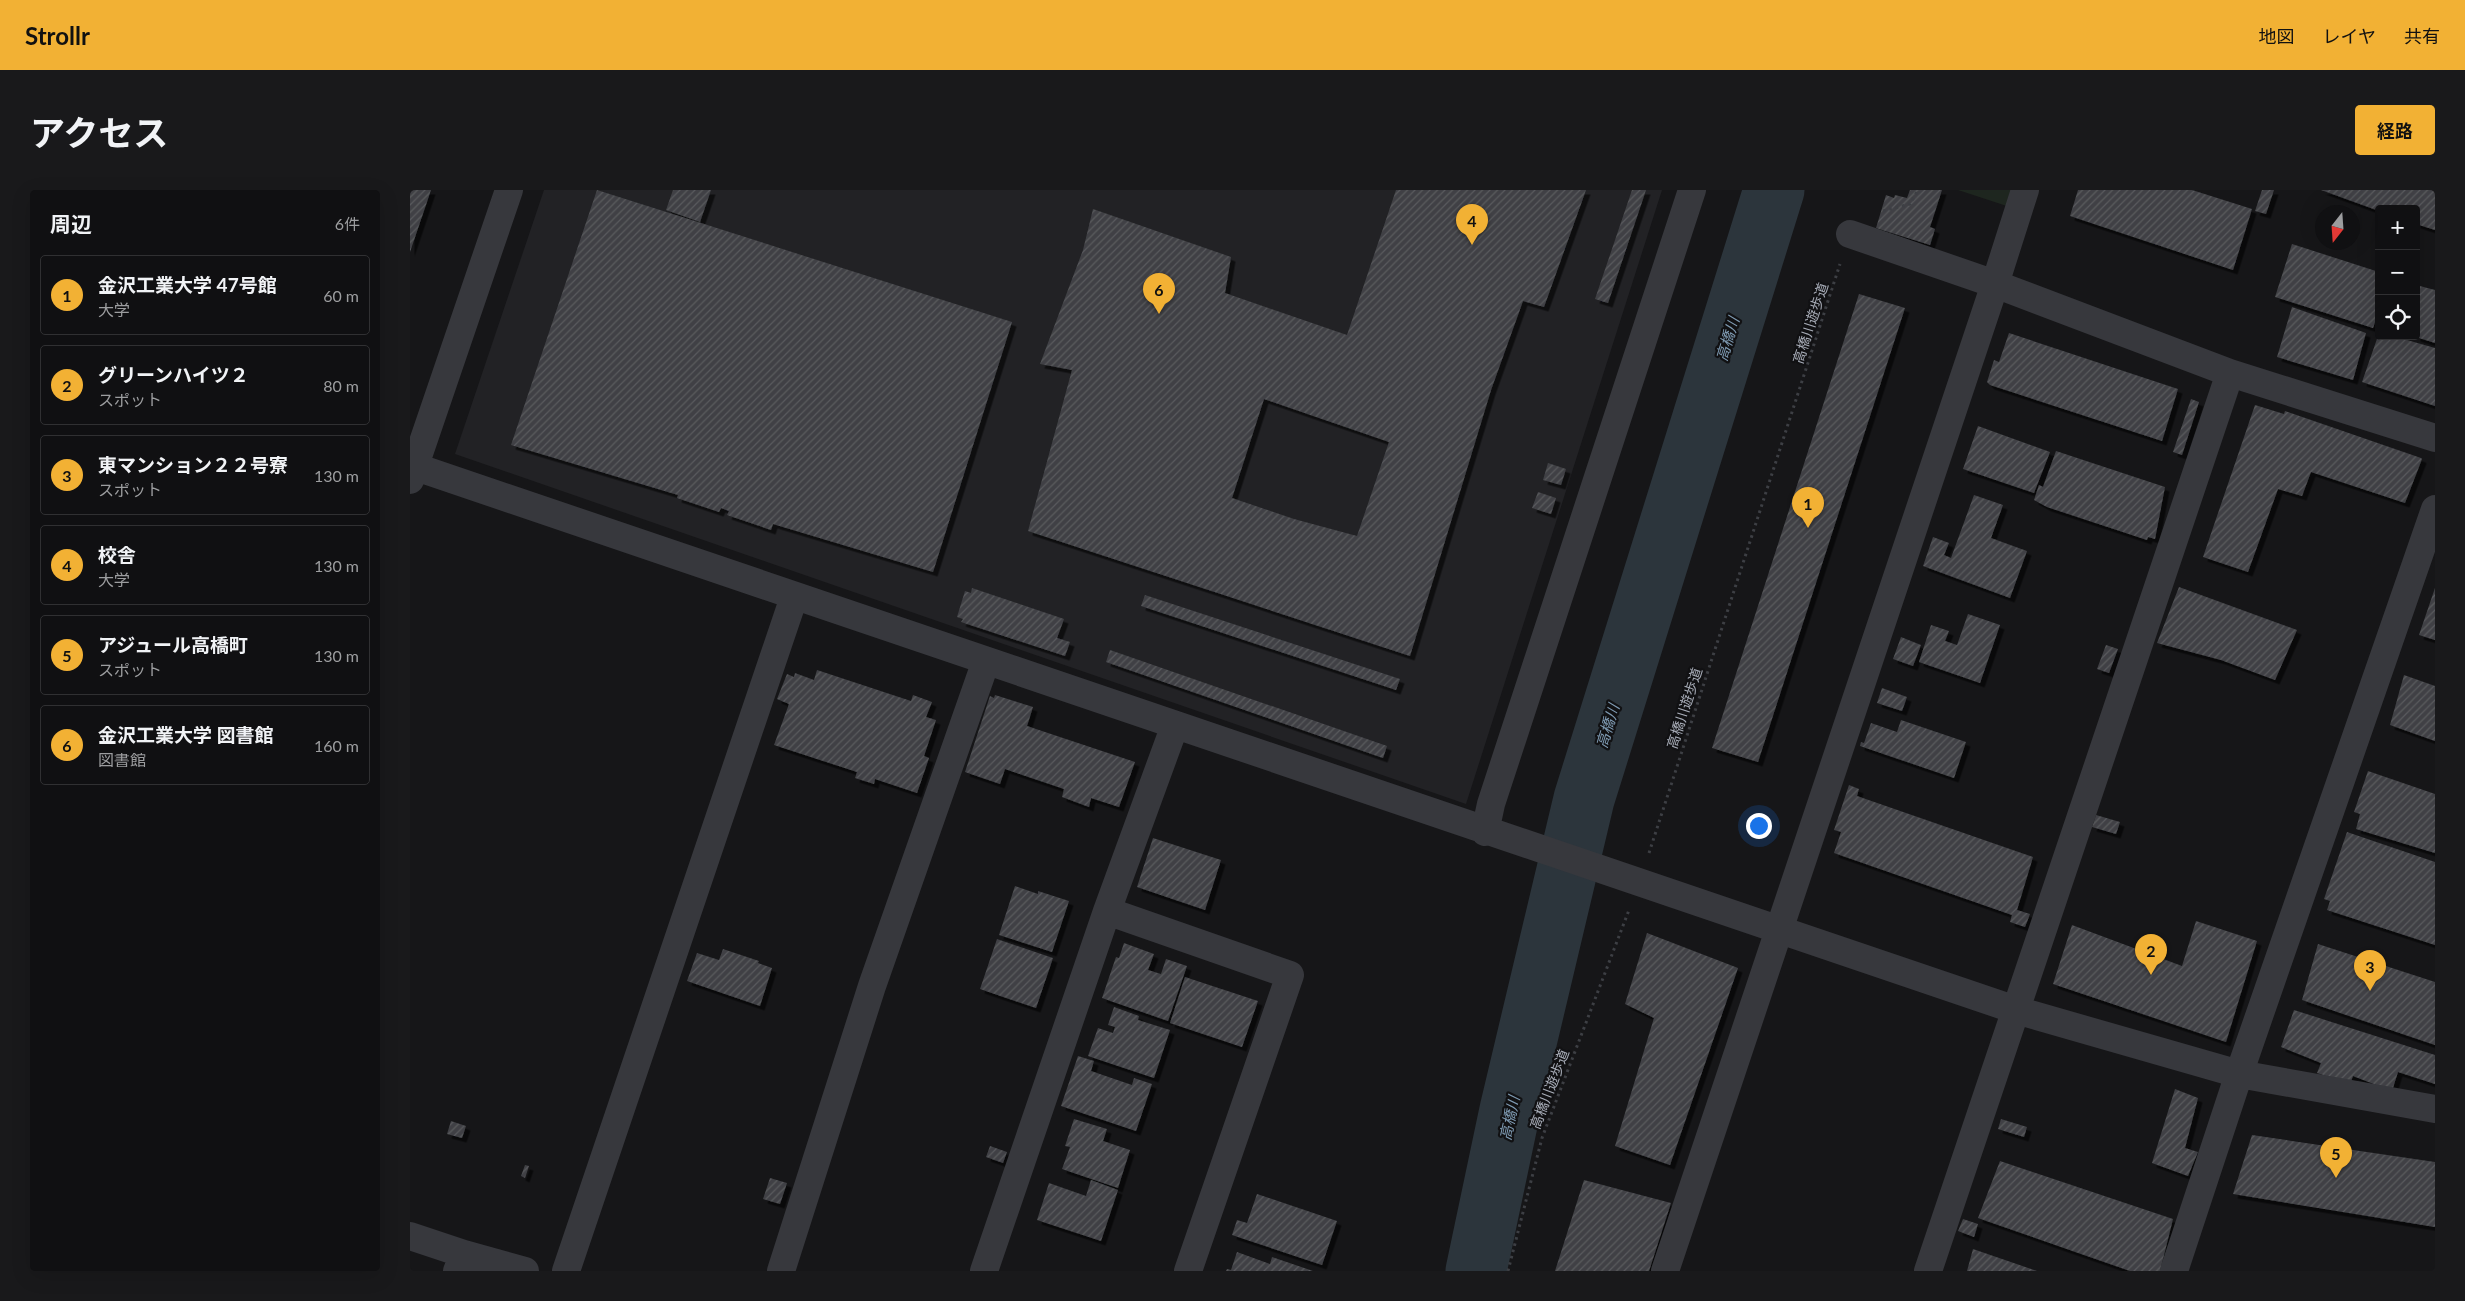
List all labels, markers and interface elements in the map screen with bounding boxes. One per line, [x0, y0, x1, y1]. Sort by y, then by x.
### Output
text: Strollr [25, 21, 90, 50]
text: 地図 [2259, 25, 2295, 47]
text: レイヤ [2323, 25, 2376, 47]
text: 共有 [2404, 25, 2440, 47]
button: 経路 [2355, 105, 2435, 155]
text: アクセス [30, 111, 168, 153]
pin: 4 [1456, 204, 1488, 245]
north arrow [2315, 205, 2360, 250]
map controls [2375, 205, 2420, 340]
button: + [2375, 205, 2420, 250]
text: 周辺 [50, 211, 92, 236]
text: 6件 [335, 214, 360, 233]
button: − [2375, 250, 2420, 295]
text: 金沢工業大学 47号館 [98, 273, 277, 296]
pin: 6 [1143, 273, 1175, 314]
street label: 高橋川遊歩道 [1789, 280, 1831, 366]
text: 1 [62, 286, 72, 305]
text: 60 m [323, 286, 359, 305]
button: locate [2375, 295, 2420, 340]
text: 大学 [98, 300, 130, 319]
water label: 高橋川 [1712, 313, 1743, 363]
text: グリーンハイツ２ [98, 363, 249, 386]
text: 2 [62, 376, 72, 395]
text: 80 m [323, 376, 359, 395]
text: スポット [98, 390, 162, 409]
text: 東マンション２２号寮 [98, 453, 288, 476]
text: 3 [62, 466, 72, 485]
text: 130 m [314, 466, 359, 485]
text: スポット [98, 480, 162, 499]
pin: 1 [1792, 487, 1824, 528]
text: 校舎 [98, 543, 136, 566]
text: 4 [62, 556, 72, 575]
text: 130 m [314, 556, 359, 575]
text: 大学 [98, 570, 130, 589]
text: アジュール高橋町 [98, 633, 248, 656]
text: 5 [62, 646, 72, 665]
text: 130 m [314, 646, 359, 665]
text: スポット [98, 660, 162, 679]
street label: 高橋川遊歩道 [1663, 665, 1705, 751]
water label: 高橋川 [1592, 700, 1623, 750]
text: 金沢工業大学 図書館 [98, 723, 274, 746]
text: 6 [62, 736, 72, 755]
text: 160 m [314, 736, 359, 755]
text: 図書館 [98, 750, 146, 769]
your location [1746, 813, 1772, 839]
pin: 2 [2135, 934, 2167, 975]
pin: 3 [2354, 950, 2386, 991]
street label: 高橋川遊歩道 [1526, 1047, 1572, 1131]
water label: 高橋川 [1496, 1092, 1523, 1142]
pin: 5 [2320, 1137, 2352, 1178]

